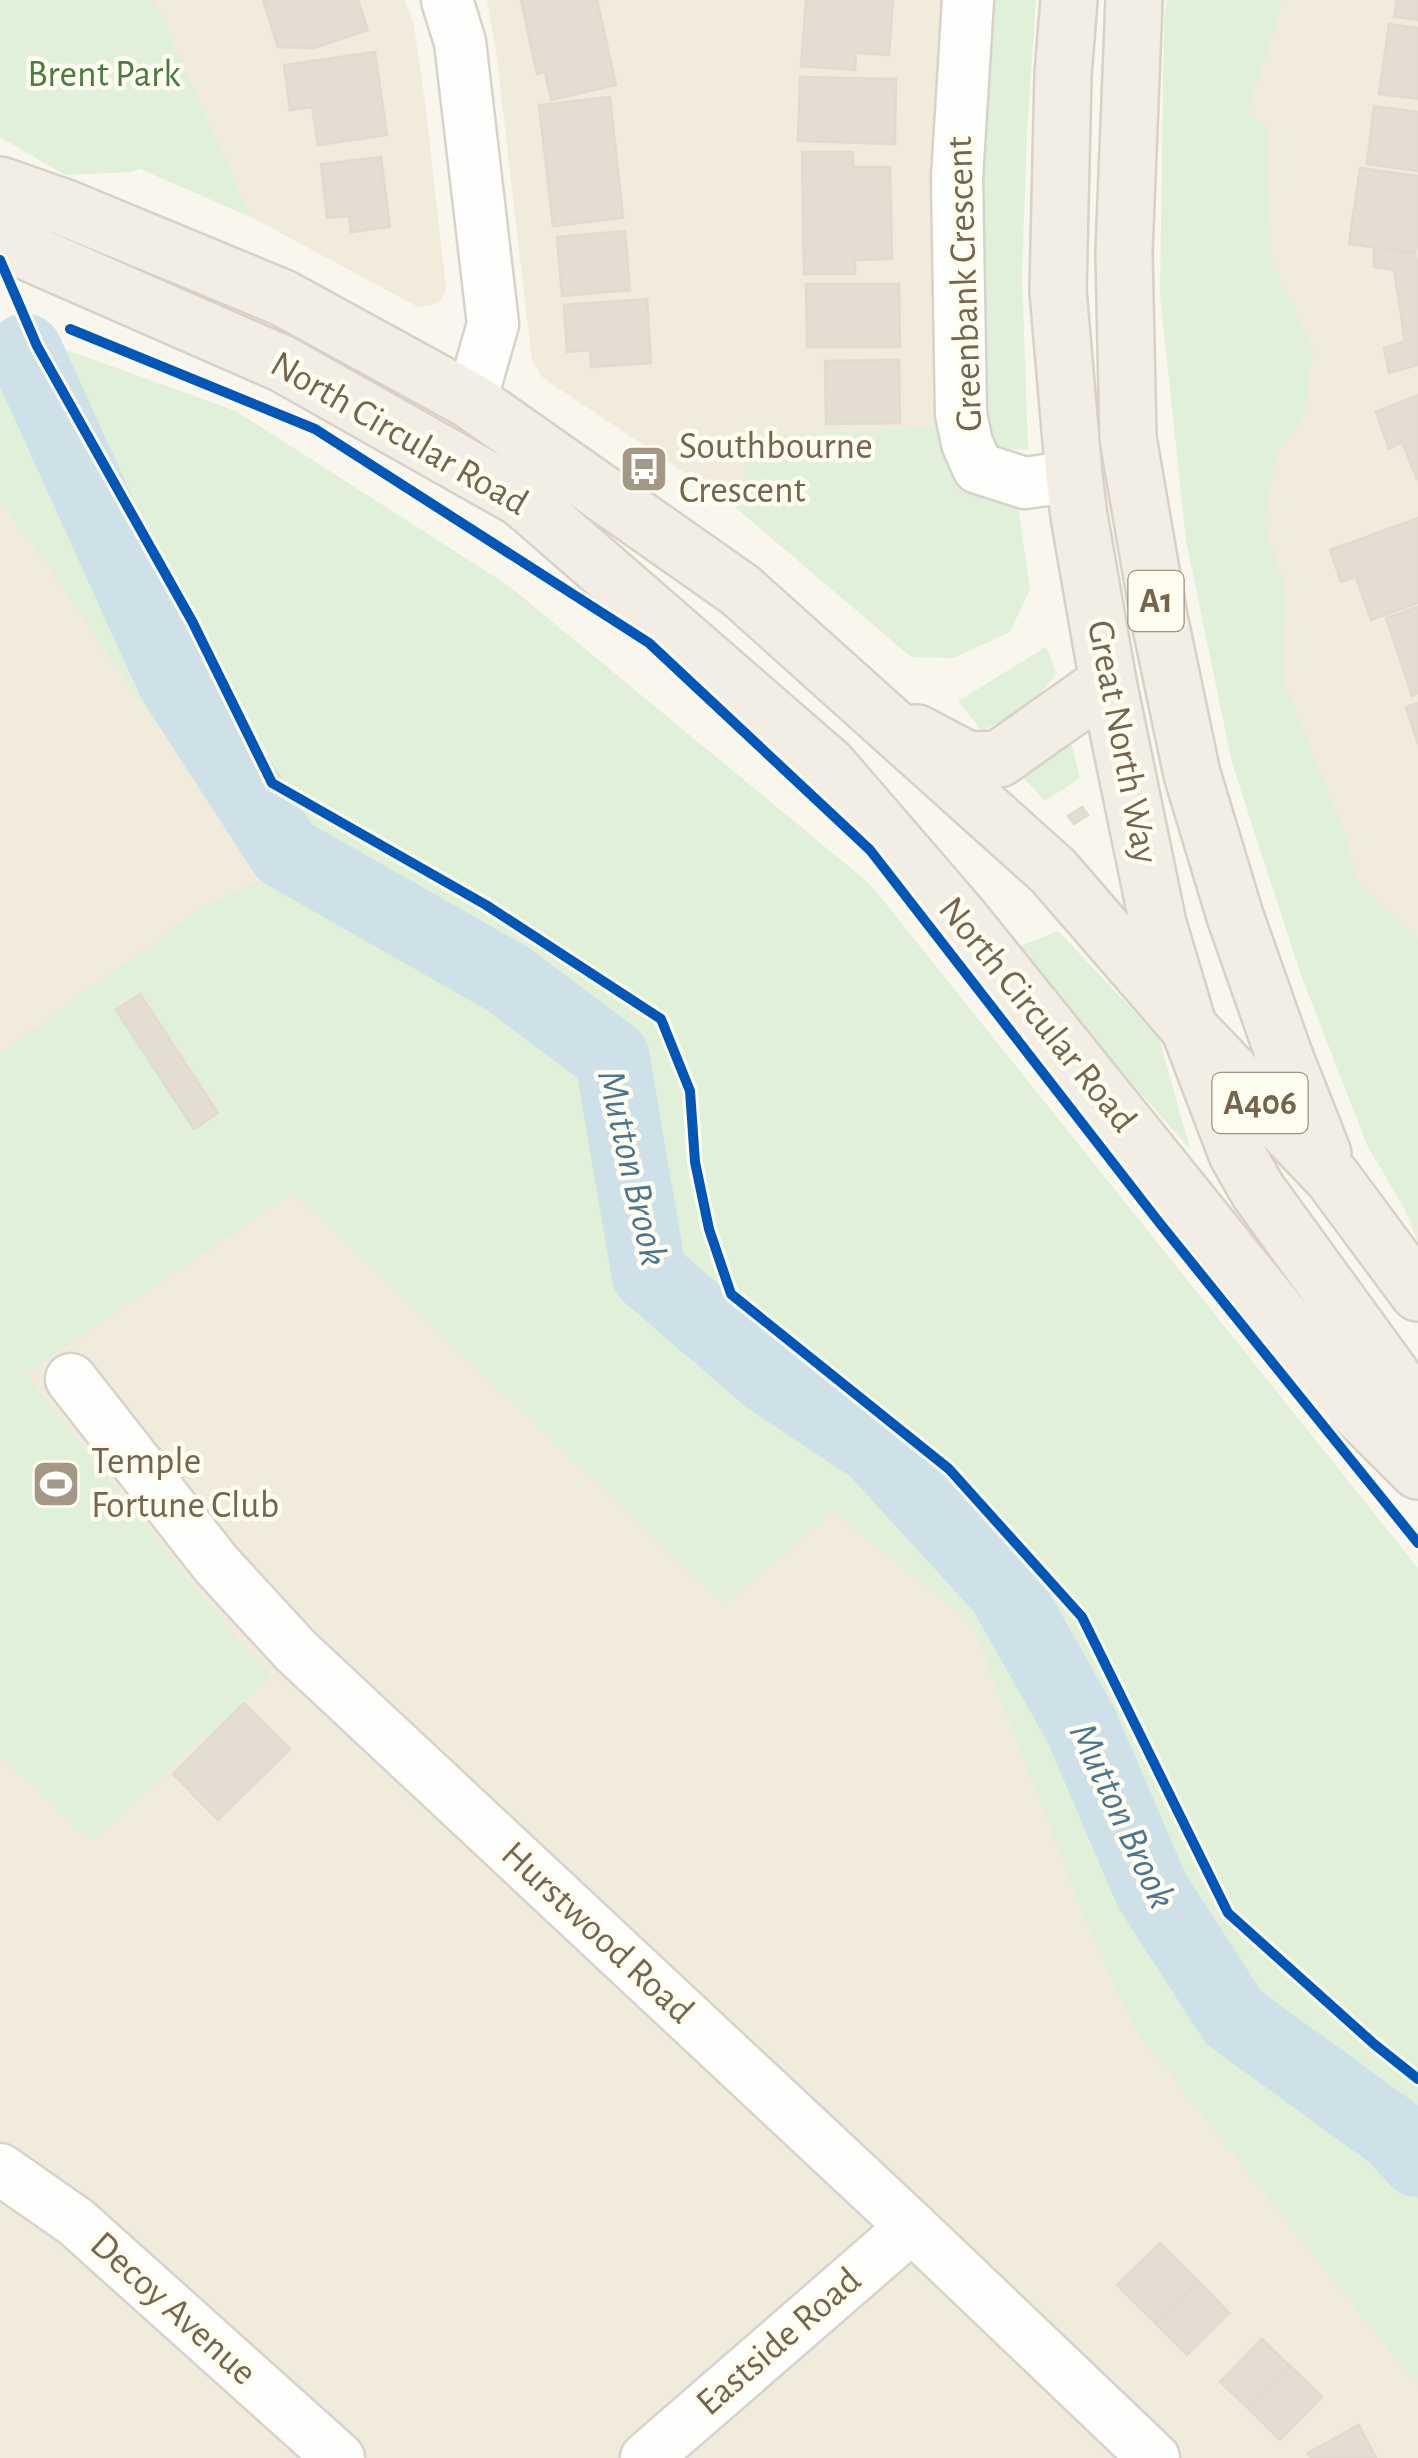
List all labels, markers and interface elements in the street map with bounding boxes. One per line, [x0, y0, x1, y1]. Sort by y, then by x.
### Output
park label: Brent Park [27, 56, 181, 94]
street label: Greenbank Crescent [941, 136, 989, 432]
street label: North Circular Road [264, 345, 534, 523]
place label: Southbourne Crescent [679, 428, 873, 510]
bus stop icon: Southbourne Crescent [618, 443, 670, 495]
road number: A1 [1128, 571, 1184, 631]
street label: Great North Way [1080, 617, 1164, 867]
street label: North Circular Road [931, 890, 1143, 1140]
water label: Mutton Brook [590, 1066, 674, 1270]
road number: A406 [1212, 1073, 1308, 1133]
place label: Temple Fortune Club [91, 1443, 279, 1525]
sports icon: Temple Fortune Club [30, 1458, 82, 1510]
water label: Mutton Brook [1062, 1717, 1182, 1915]
street label: Hurstwood Road [494, 1835, 700, 2031]
street label: Decoy Avenue [83, 2225, 263, 2393]
street label: Eastside Road [690, 2261, 868, 2423]

